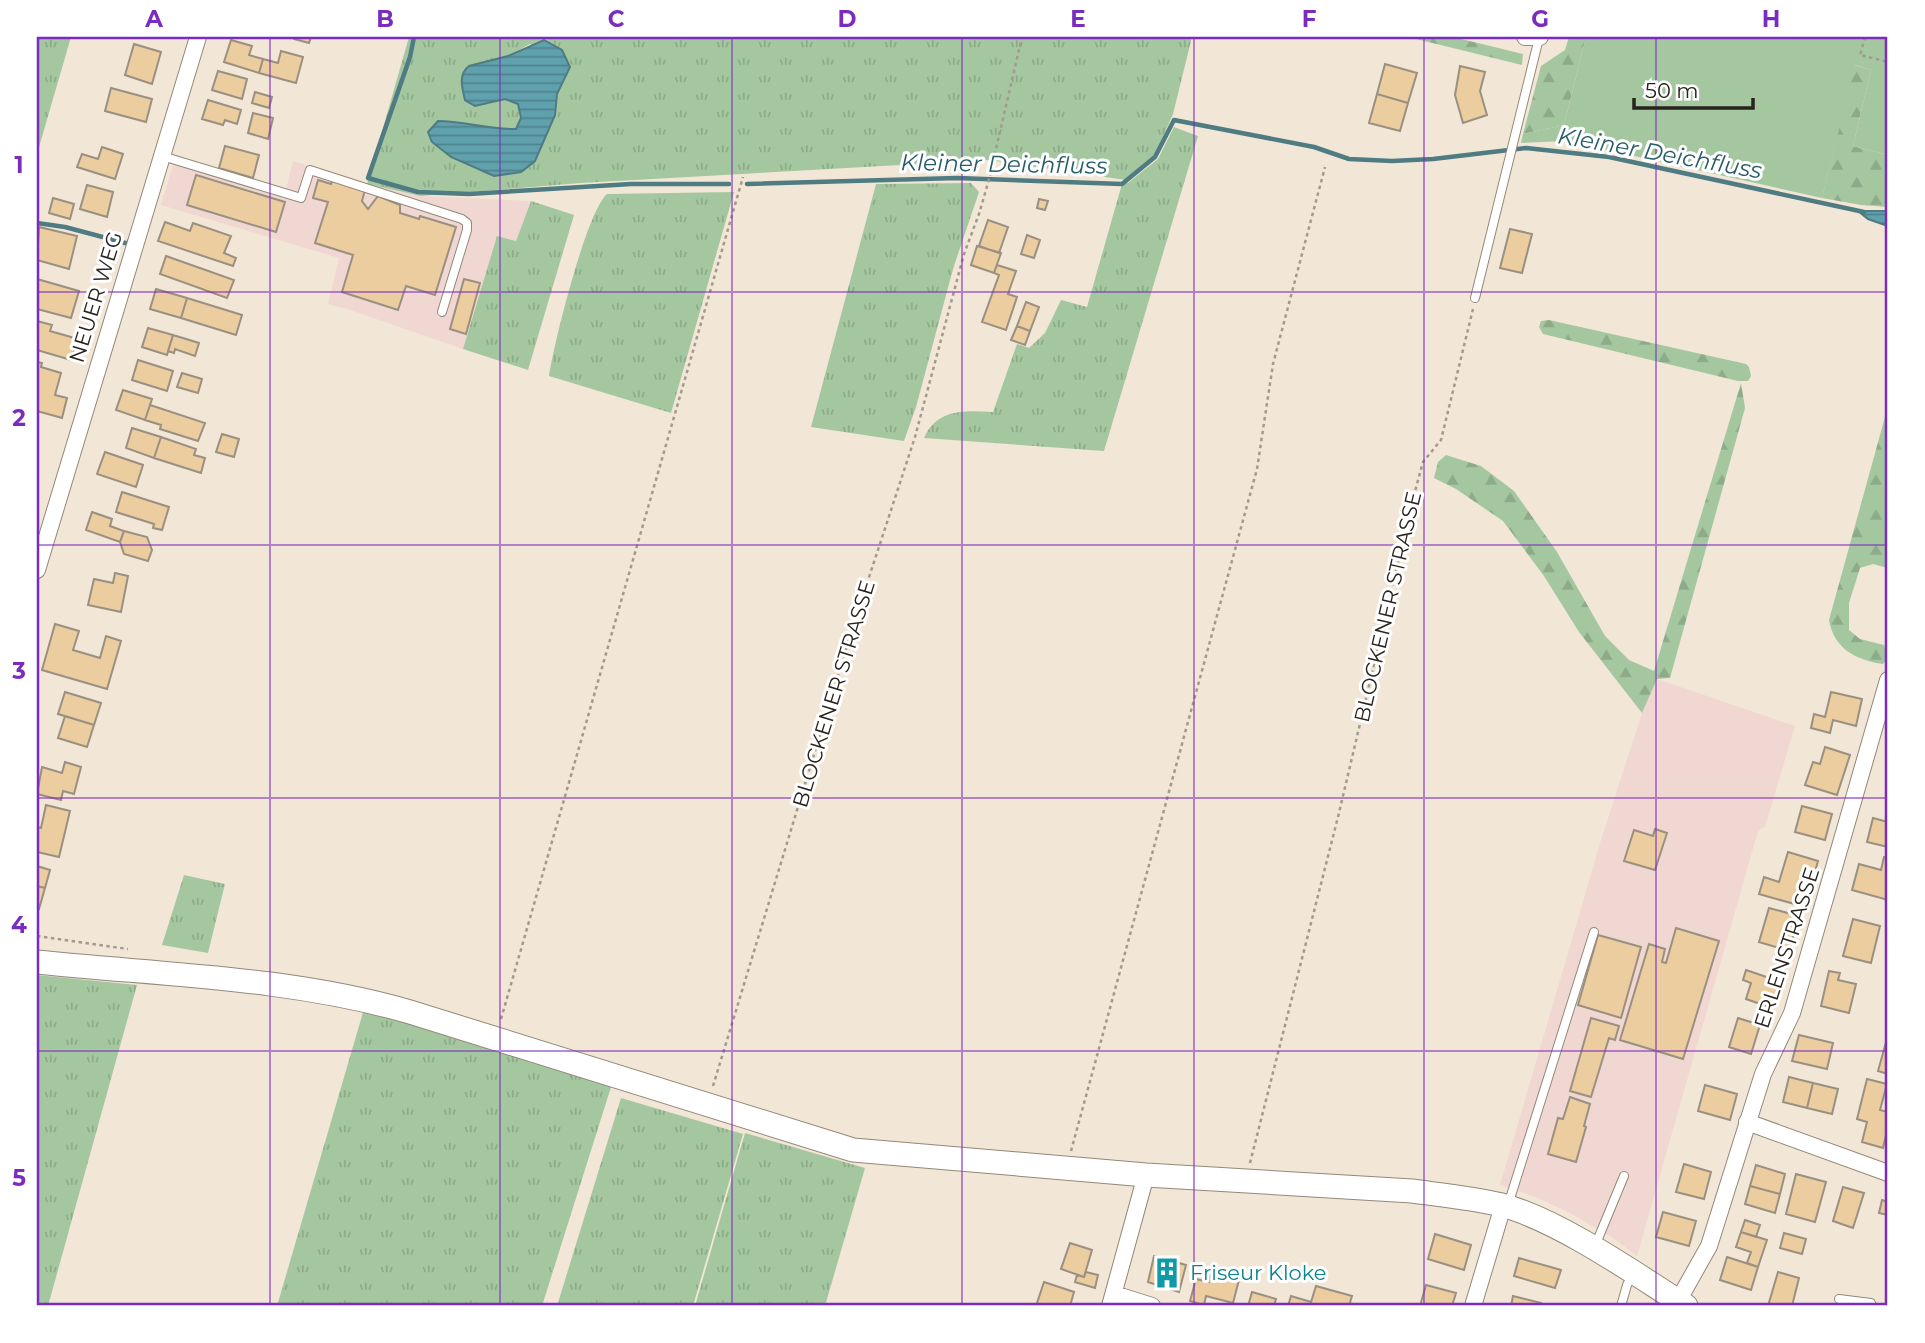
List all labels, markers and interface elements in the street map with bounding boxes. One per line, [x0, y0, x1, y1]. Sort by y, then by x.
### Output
text: A [144, 5, 163, 33]
text: B [376, 5, 394, 33]
text: C [608, 5, 625, 33]
text: D [838, 5, 857, 33]
text: E [1070, 5, 1086, 33]
text: F [1302, 5, 1317, 33]
text: G [1531, 5, 1549, 33]
text: H [1762, 5, 1780, 33]
scale bar [1634, 66, 1754, 110]
text: 50 m [1645, 78, 1699, 103]
water label: Kleiner Deichfluss [1556, 121, 1764, 185]
water label: Kleiner Deichfluss [900, 148, 1108, 180]
text: 1 [14, 151, 24, 179]
street label: NEUER WEG [64, 228, 127, 365]
text: 2 [12, 404, 26, 432]
street label: BLOCKENER STRASSE [1349, 489, 1426, 725]
street label: BLOCKENER STRASSE [787, 577, 880, 810]
text: 3 [11, 657, 26, 685]
street label: ERLENSTRASSE [1749, 864, 1824, 1031]
text: 4 [11, 911, 27, 939]
text: 5 [12, 1164, 26, 1192]
building icon: Friseur Kloke [1150, 1256, 1184, 1290]
place label: Friseur Kloke [1190, 1260, 1327, 1285]

